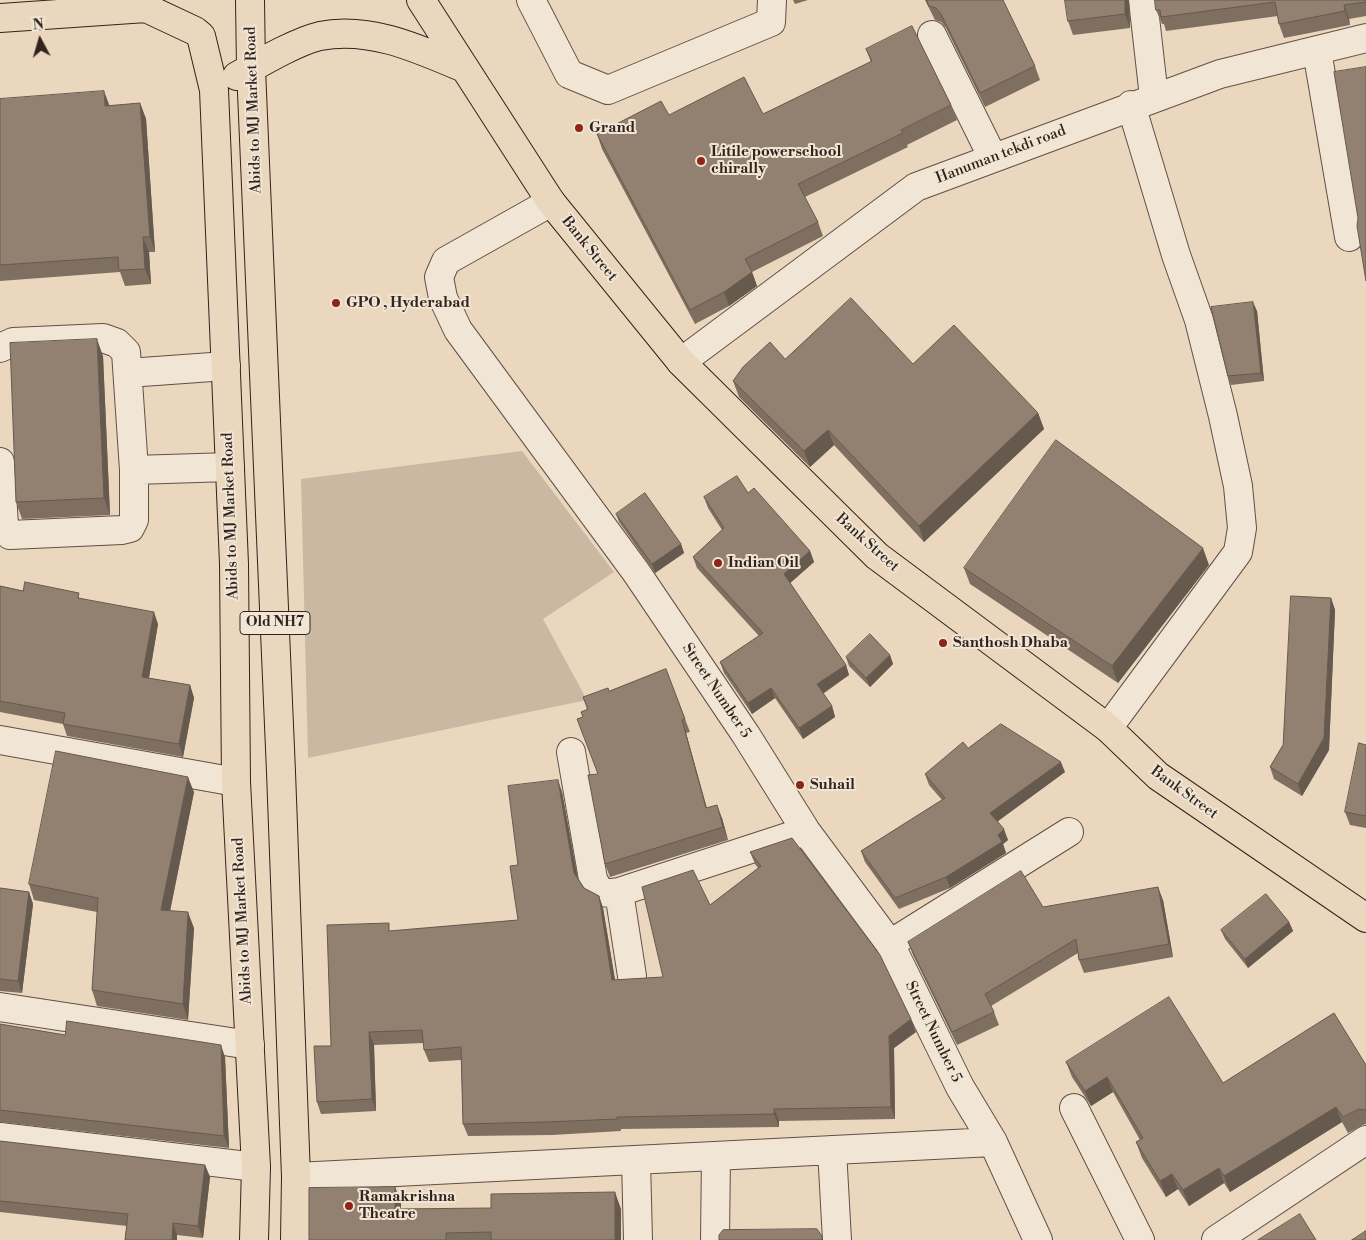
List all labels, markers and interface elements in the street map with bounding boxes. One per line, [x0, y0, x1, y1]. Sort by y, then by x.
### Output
north arrow [15, 15, 65, 65]
text: N [32, 16, 45, 35]
street label: Abids to MJ Market Road [242, 26, 266, 194]
place label: Grand [589, 119, 635, 137]
marker: Grand [573, 122, 585, 134]
street label: Hanuman tekdi road [933, 122, 1069, 188]
place label: Litile powerschool chirally [711, 143, 841, 178]
marker: Litile powerschool chirally [695, 155, 707, 167]
street label: Bank Street [557, 213, 621, 285]
place label: GPO , Hyderabad [346, 294, 470, 312]
marker: GPO , Hyderabad [330, 297, 342, 309]
street label: Abids to MJ Market Road [219, 432, 243, 600]
street label: Bank Street [832, 510, 902, 576]
place label: Indian Oil [728, 554, 799, 572]
marker: Indian Oil [712, 557, 724, 569]
road number: Old NH7 [240, 612, 310, 634]
place label: Santhosh Dhaba [953, 634, 1068, 652]
marker: Santhosh Dhaba [937, 637, 949, 649]
street label: Street Number 5 [678, 640, 754, 742]
street label: Bank Street [1147, 763, 1221, 823]
place label: Suhail [810, 776, 855, 794]
marker: Suhail [794, 779, 806, 791]
street label: Abids to MJ Market Road [230, 837, 256, 1005]
street label: Street Number 5 [901, 978, 965, 1086]
place label: Ramakrishna Theatre [359, 1188, 455, 1223]
marker: Ramakrishna Theatre [343, 1200, 355, 1212]

